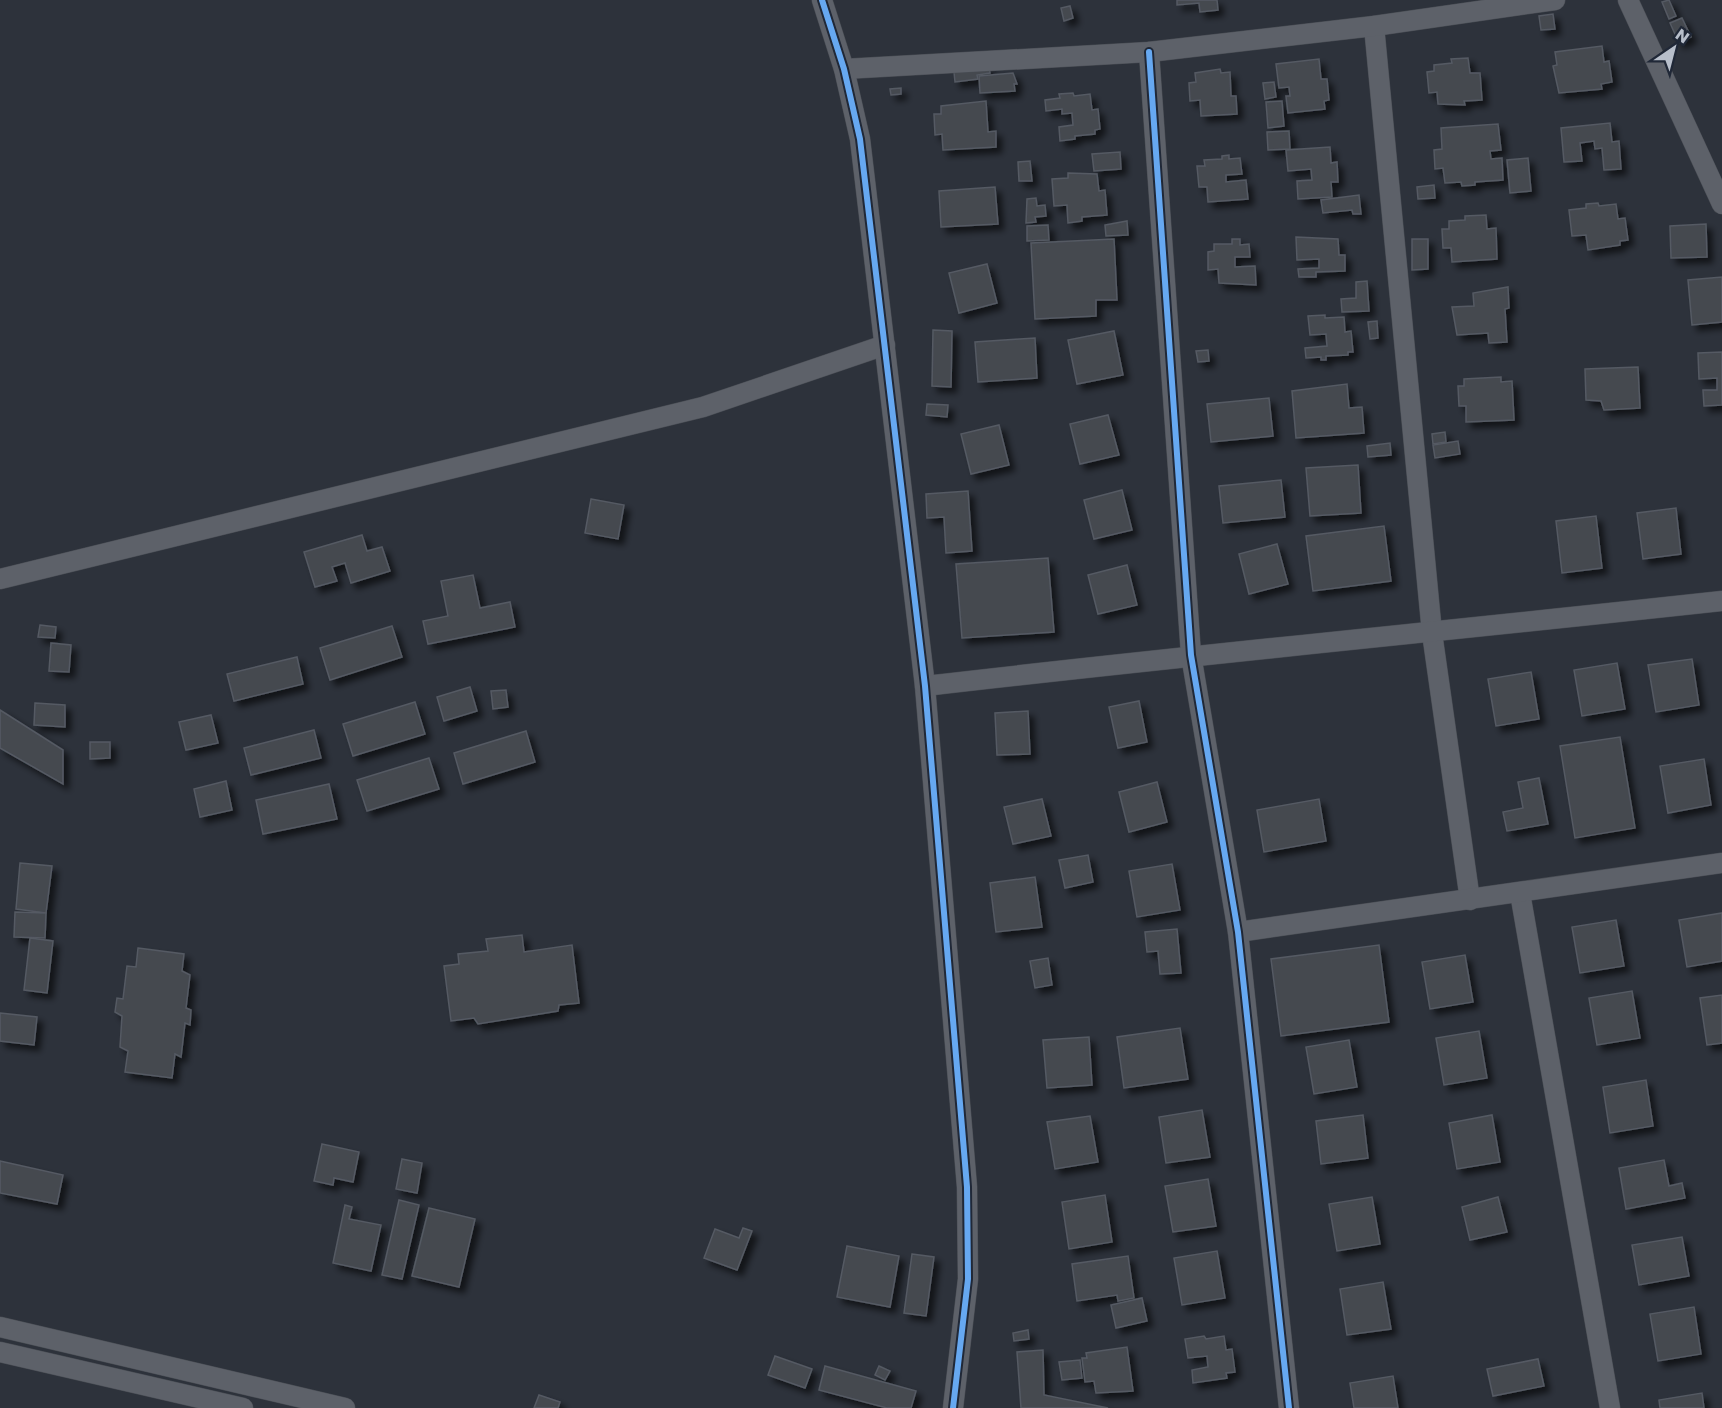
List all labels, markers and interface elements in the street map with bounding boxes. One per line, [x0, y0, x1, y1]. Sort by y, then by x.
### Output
north arrow [1644, 18, 1704, 78]
text: N [1671, 23, 1694, 49]

